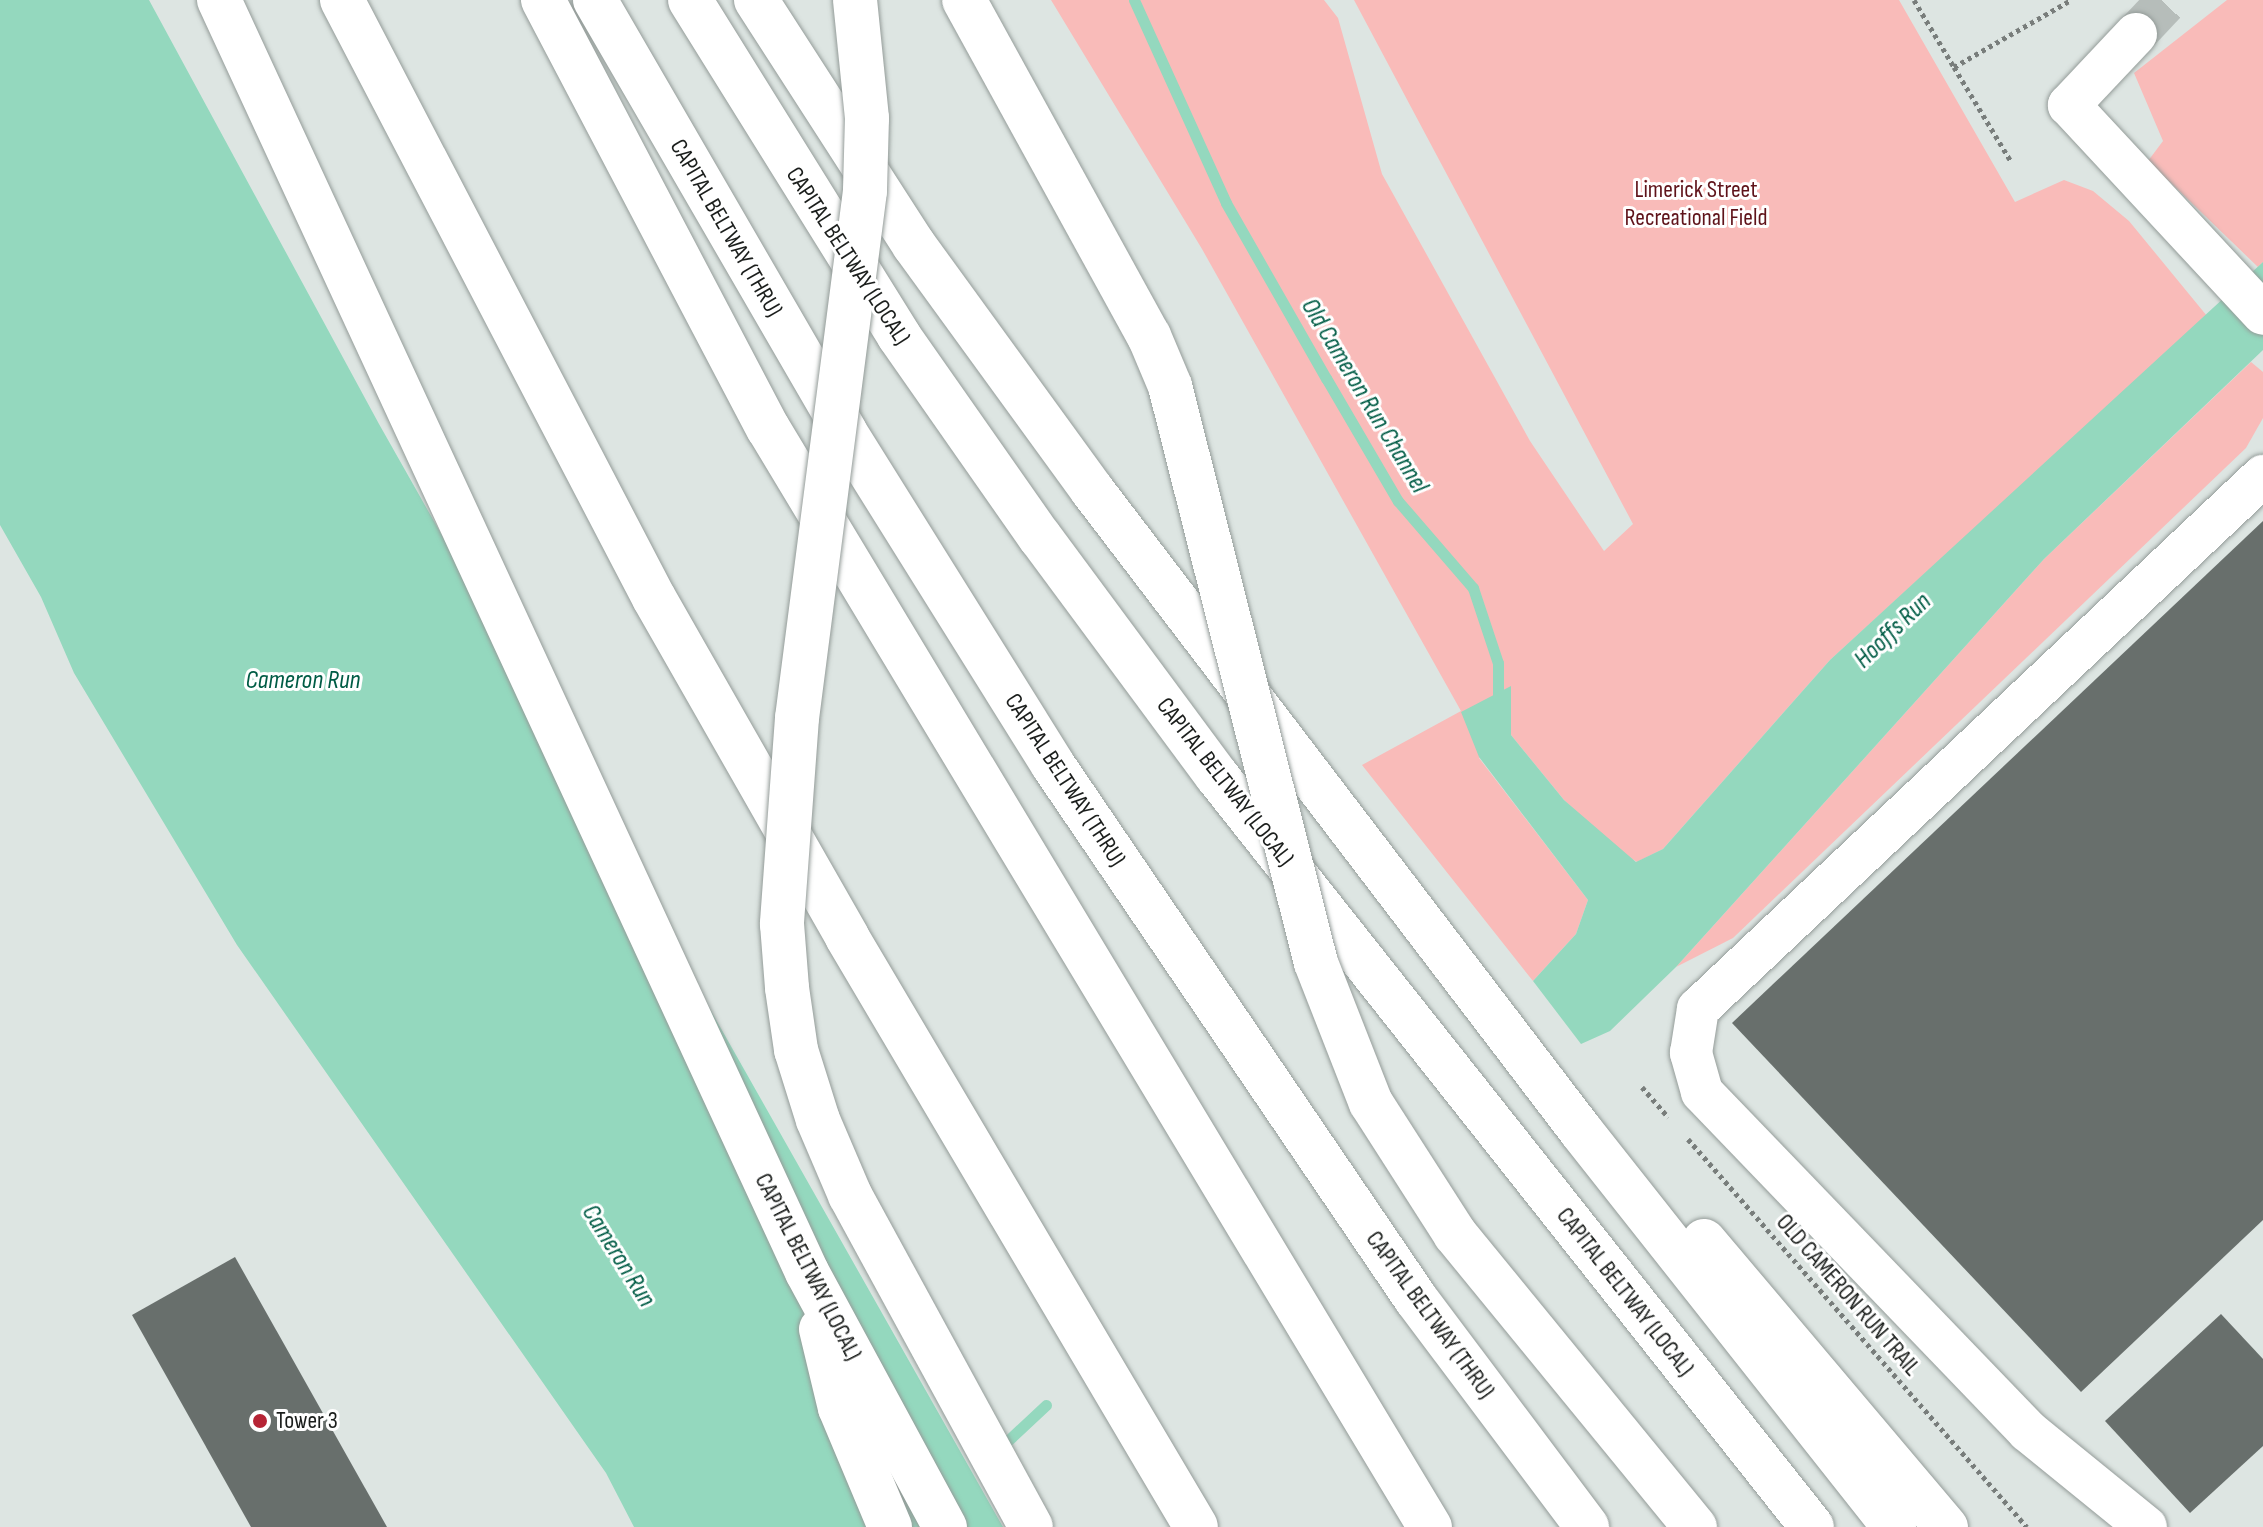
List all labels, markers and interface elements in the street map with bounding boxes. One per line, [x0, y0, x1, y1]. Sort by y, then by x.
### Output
street label: CAPITAL BELTWAY (THRU) [664, 134, 788, 322]
street label: CAPITAL BELTWAY (LOCAL) [780, 162, 916, 350]
park label: Limerick Street Recreational Field [1625, 176, 1767, 232]
water label: Old Cameron Run Channel [1294, 293, 1434, 499]
water label: Hooffs Run [1848, 587, 1938, 675]
water label: Cameron Run [246, 665, 360, 697]
street label: CAPITAL BELTWAY (THRU) [998, 688, 1132, 872]
street label: CAPITAL BELTWAY (LOCAL) [1150, 692, 1300, 872]
street label: CAPITAL BELTWAY (LOCAL) [748, 1169, 868, 1365]
water label: Cameron Run [574, 1199, 662, 1313]
street label: CAPITAL BELTWAY (LOCAL) [1550, 1202, 1700, 1382]
street label: OLD CAMERON RUN TRAIL [1770, 1208, 1926, 1382]
street label: CAPITAL BELTWAY (THRU) [1360, 1226, 1500, 1404]
place label: Tower 3 [276, 1407, 338, 1435]
marker: Tower 3 [251, 1412, 269, 1430]

